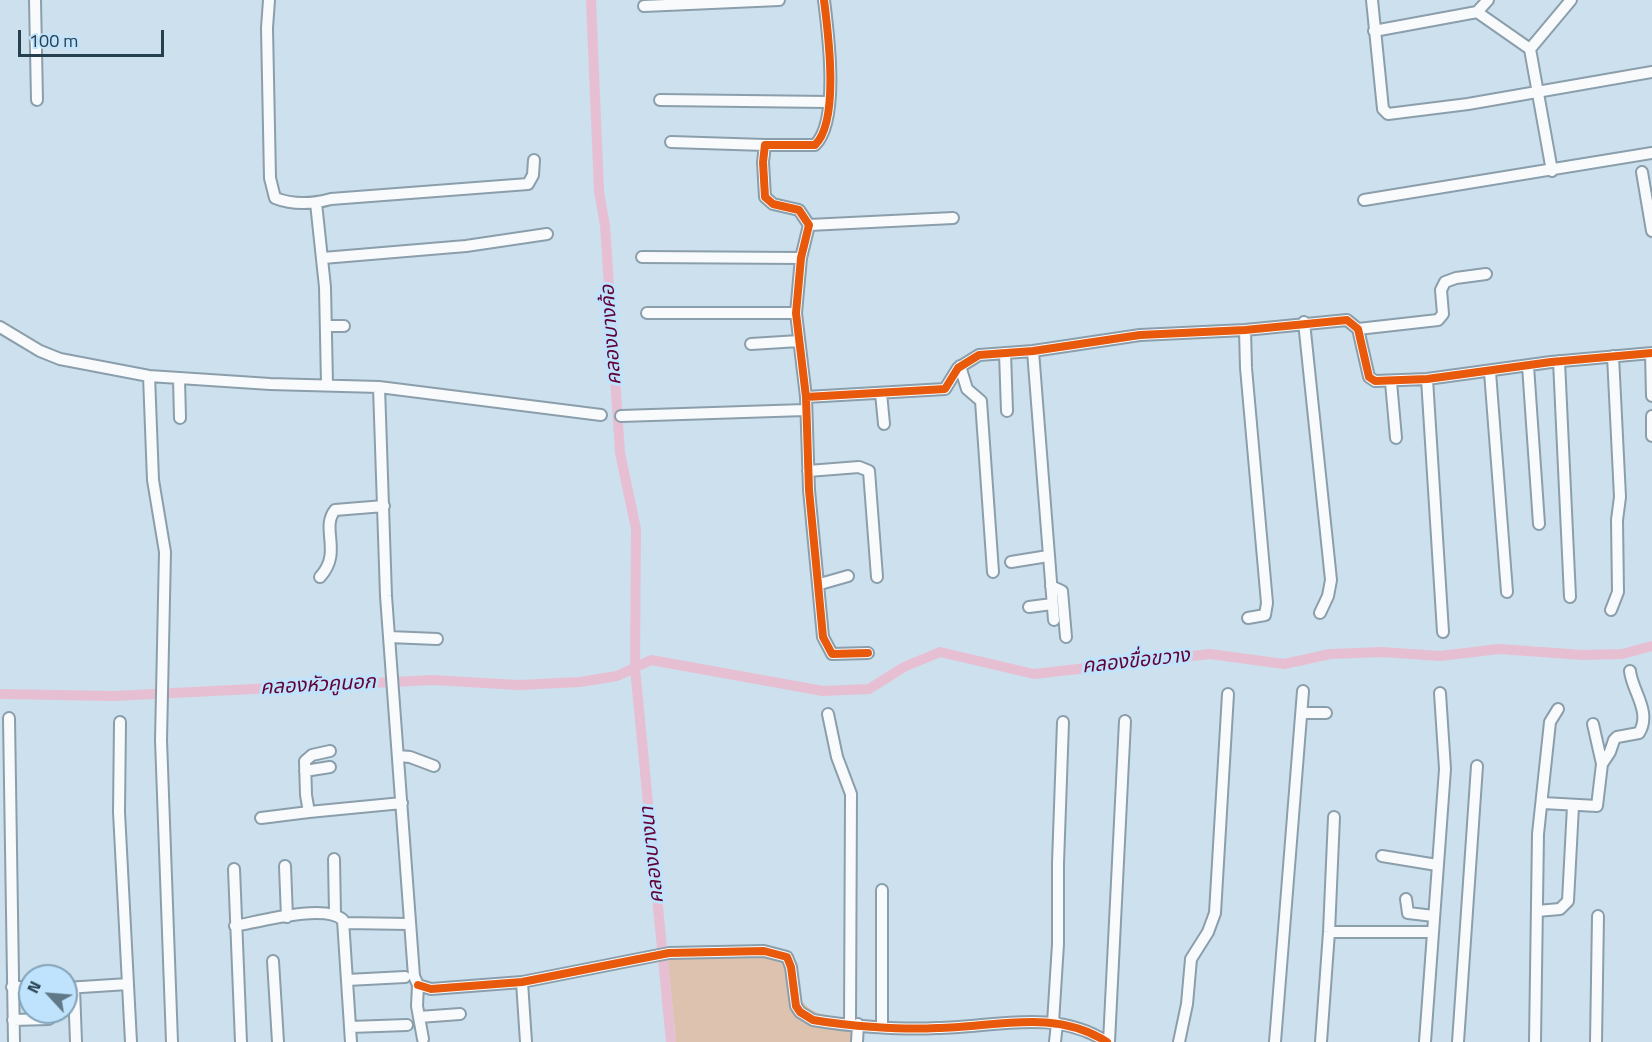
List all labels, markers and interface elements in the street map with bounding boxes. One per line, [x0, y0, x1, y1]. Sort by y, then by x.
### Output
scale bar [21, 18, 166, 56]
text: 100 m [29, 27, 78, 54]
water label: คลองบางค้อ [597, 284, 627, 386]
water label: คลองขื่อขวาง [1081, 644, 1191, 680]
water label: คลองหัวคูนอก [260, 671, 376, 701]
water label: คลองบางนา [636, 805, 670, 905]
north arrow [18, 964, 78, 1024]
text: N [20, 977, 47, 997]

